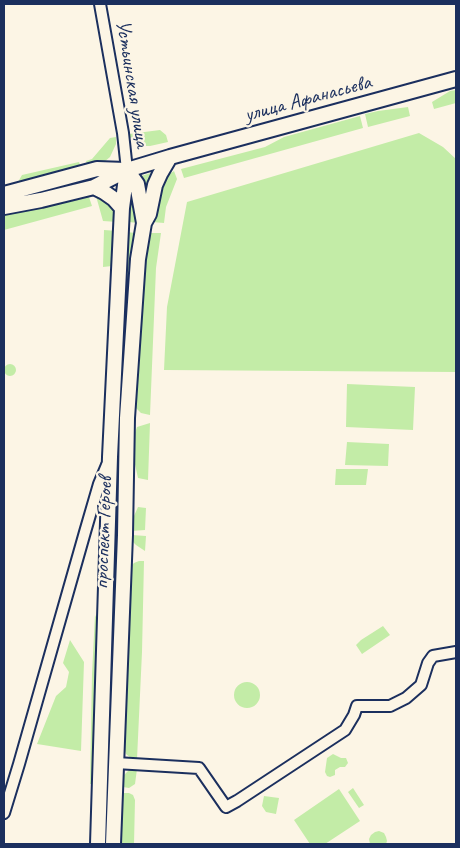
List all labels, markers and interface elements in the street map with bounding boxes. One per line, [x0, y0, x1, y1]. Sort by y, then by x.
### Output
street label: Устьинская улица [109, 19, 155, 149]
street label: улица Афанасьева [242, 70, 374, 128]
street label: проспект Героев [89, 476, 119, 590]

